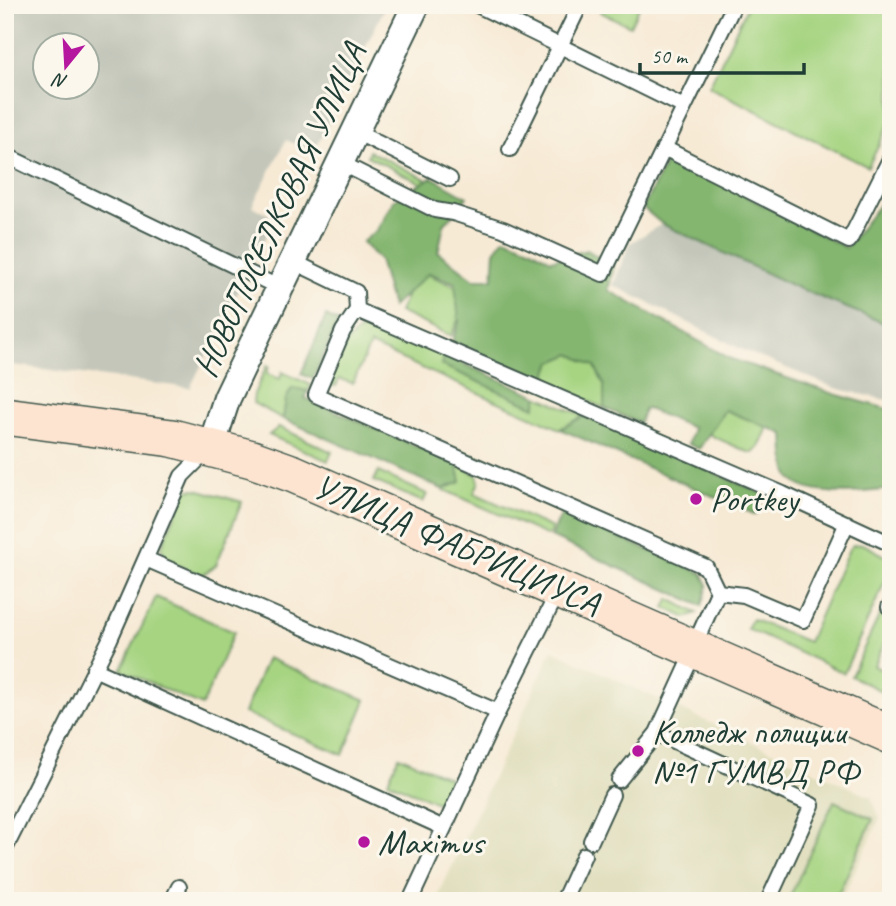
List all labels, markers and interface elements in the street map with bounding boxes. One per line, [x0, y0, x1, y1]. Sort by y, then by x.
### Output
north arrow [32, 32, 102, 102]
scale bar [640, 32, 805, 76]
street label: НОВОПОСЕЛКОВАЯ УЛИЦА [182, 35, 377, 384]
text: 50 m [651, 43, 689, 69]
text: N [49, 67, 70, 94]
street label: УЛИЦА ФАБРИЦИУСА [307, 464, 608, 626]
place label: Portkey [710, 477, 801, 522]
marker: Portkey [688, 491, 704, 507]
place label: Колледж полиции №1 ГУМВД РФ [652, 709, 862, 794]
marker: Колледж полиции №1 ГУМВД РФ [630, 743, 646, 759]
place label: Maximus [378, 820, 486, 865]
marker: Maximus [356, 834, 372, 850]

